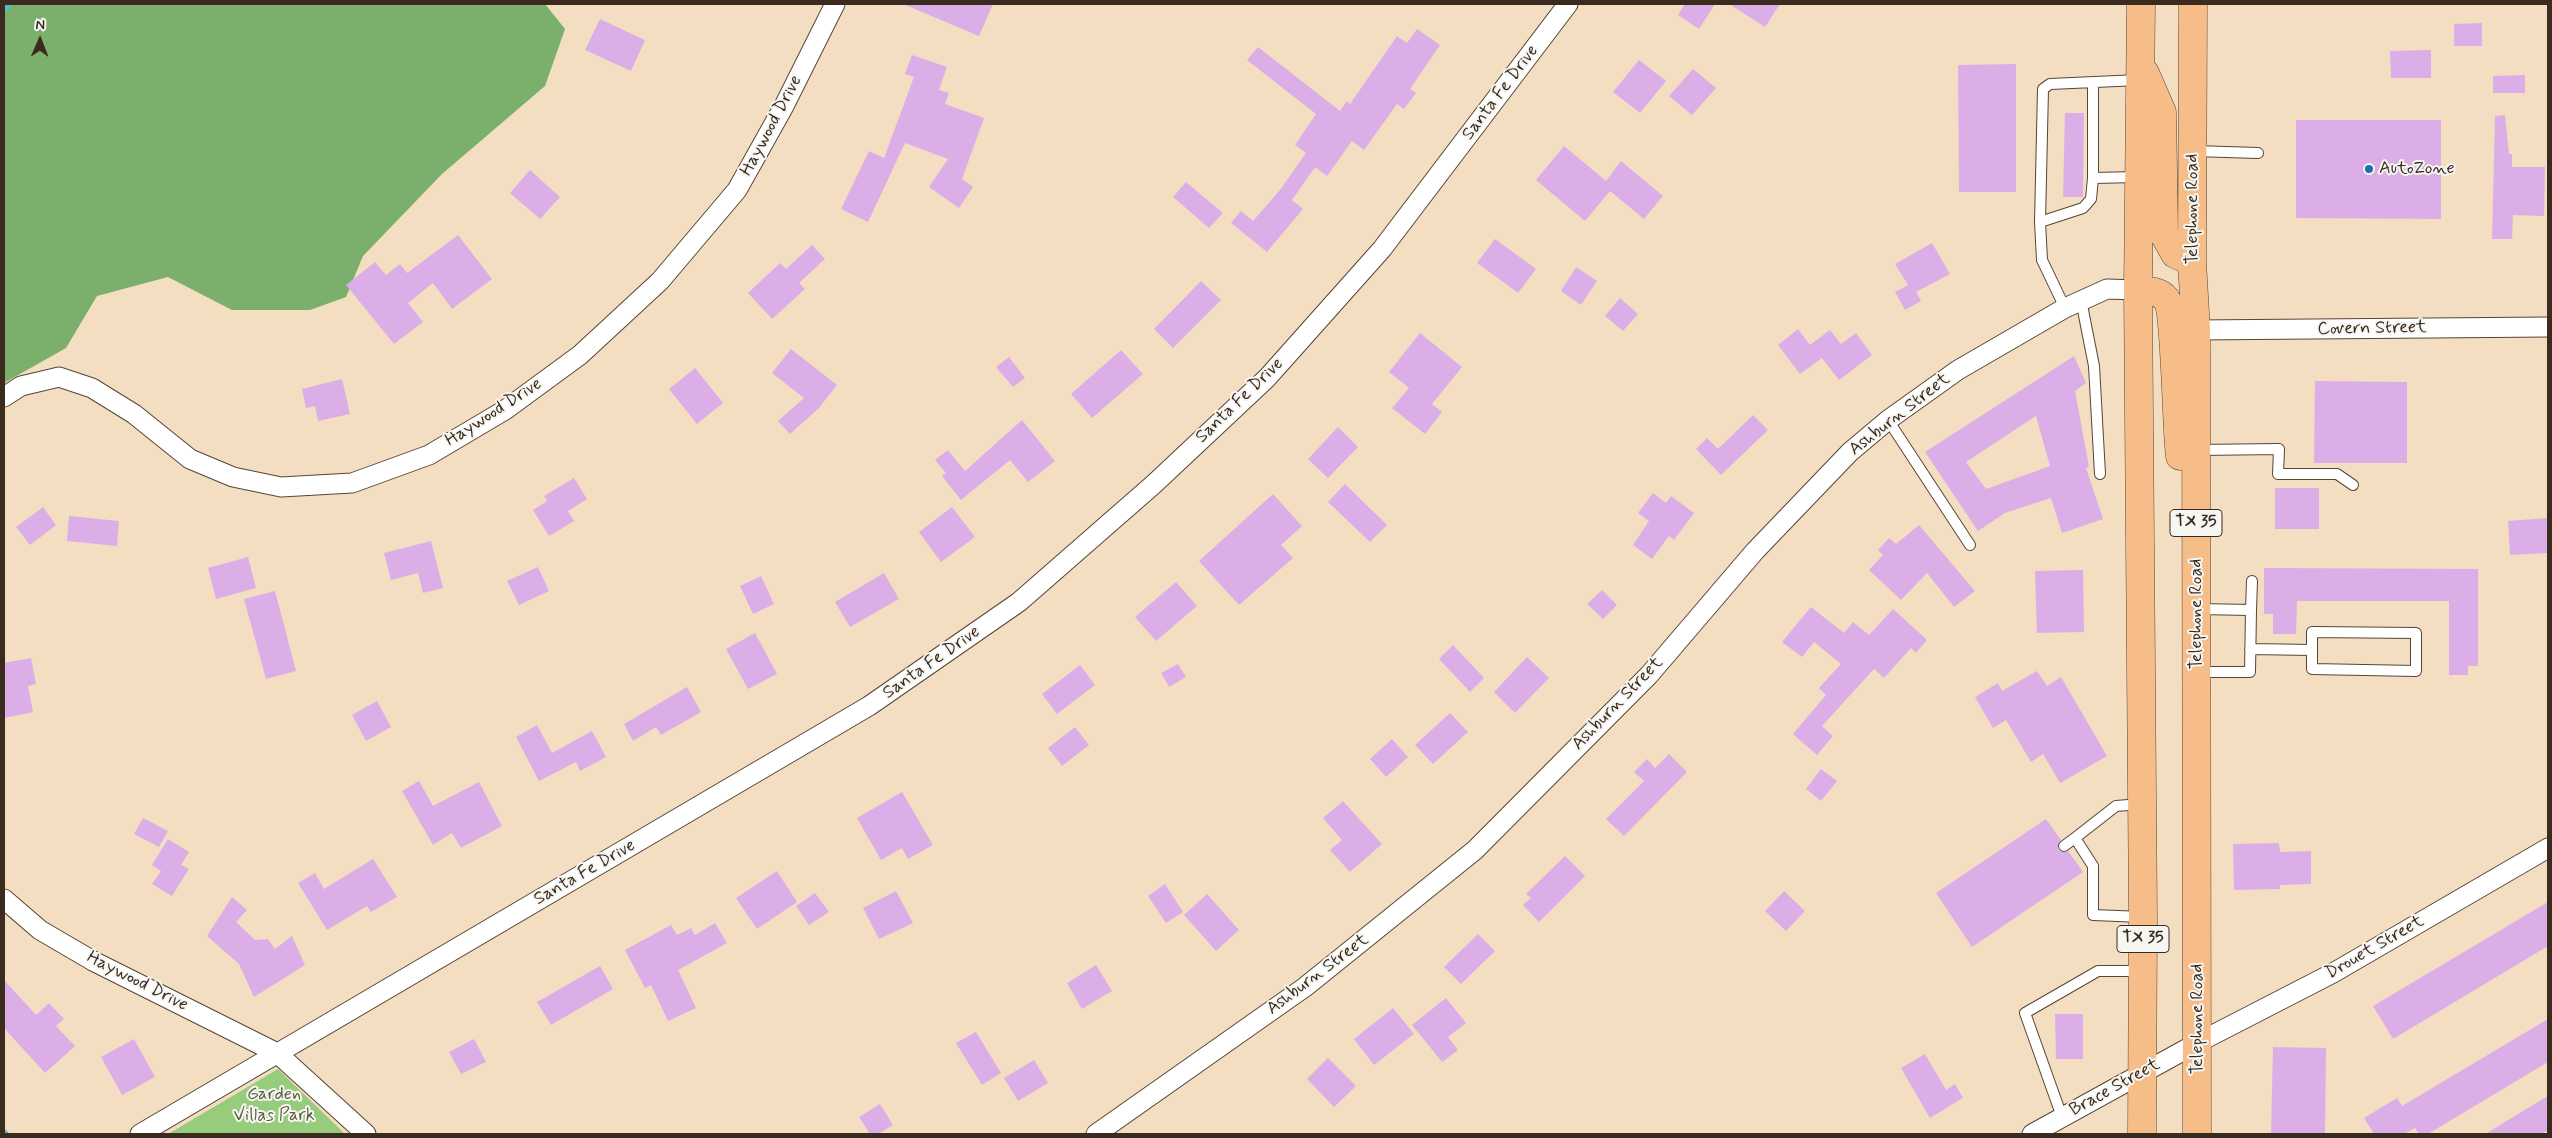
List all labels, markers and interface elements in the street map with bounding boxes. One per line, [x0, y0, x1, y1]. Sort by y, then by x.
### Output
north arrow [15, 15, 65, 65]
text: N [35, 16, 45, 34]
street label: Santa Fe Drive [1458, 41, 1544, 145]
street label: Haywood Drive [736, 72, 808, 180]
street label: Telephone Road [2182, 154, 2204, 264]
place label: AutoZone [2379, 158, 2455, 180]
marker: AutoZone [2363, 163, 2375, 175]
street label: Covern Street [2317, 317, 2427, 341]
street label: Santa Fe Drive [1192, 354, 1288, 448]
street label: Ashburn Street [1845, 369, 1955, 461]
street label: Haywood Drive [442, 374, 546, 452]
road number: TX 35 [2170, 509, 2222, 536]
street label: Telephone Road [2186, 559, 2208, 669]
street label: Santa Fe Drive [879, 622, 985, 704]
street label: Ashburn Street [1568, 653, 1668, 755]
street label: Santa Fe Drive [530, 835, 640, 911]
street label: Drouet Street [2322, 911, 2428, 985]
road number: TX 35 [2117, 926, 2169, 952]
street label: Ashburn Street [1263, 930, 1373, 1020]
street label: Haywood Drive [83, 947, 191, 1017]
street label: Telephone Road [2187, 964, 2209, 1074]
street label: Brace Street [2066, 1054, 2164, 1122]
park label: Garden Villas Park [233, 1084, 315, 1126]

